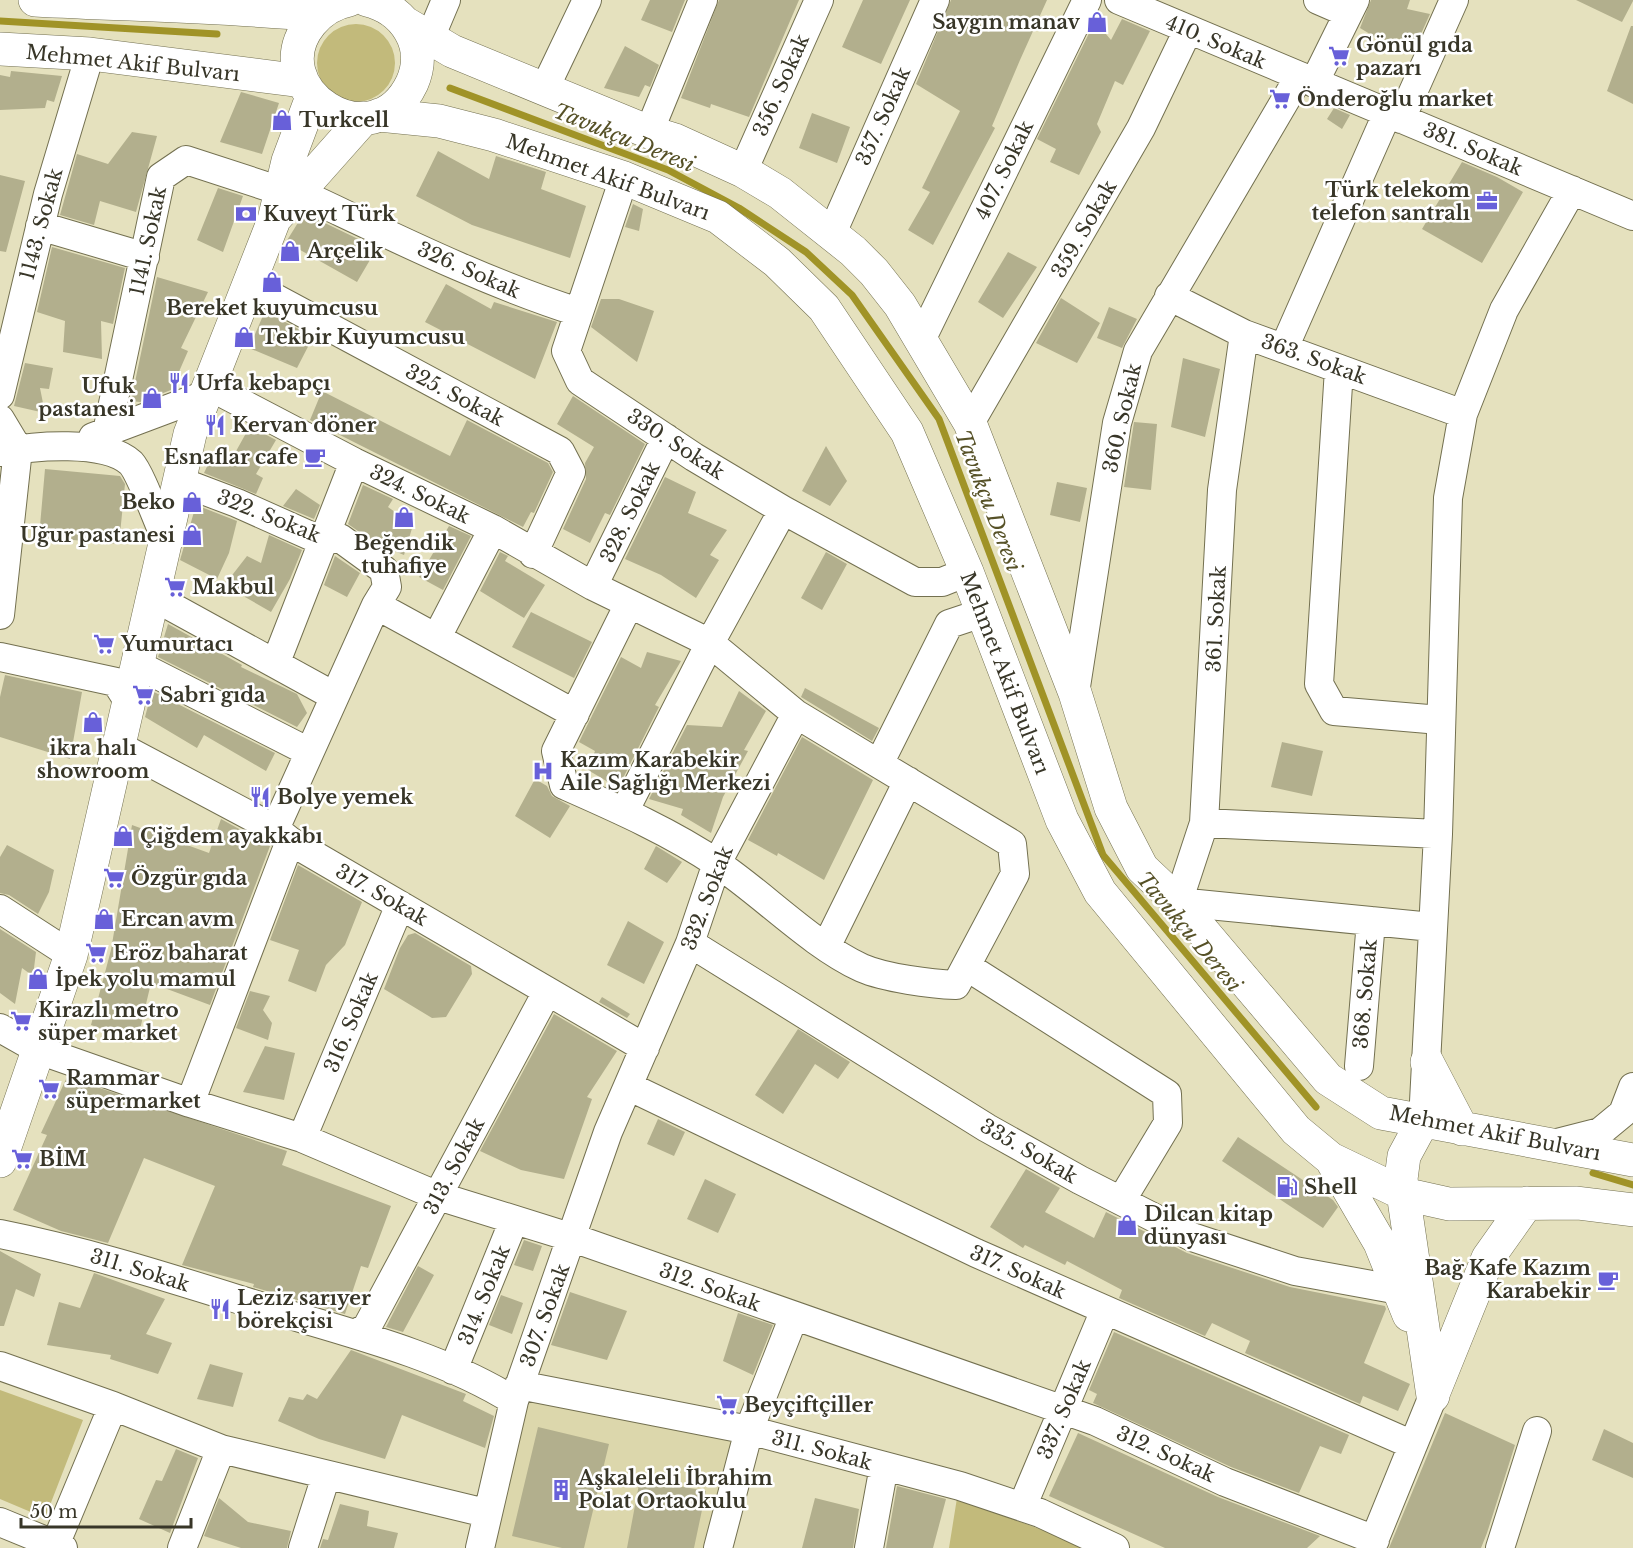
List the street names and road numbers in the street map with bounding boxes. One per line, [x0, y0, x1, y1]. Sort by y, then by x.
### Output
street label: 410. Sokak [1162, 10, 1271, 74]
street label: 356. Sokak [748, 30, 814, 140]
street label: Mehmet Akif Bulvarı [25, 40, 241, 86]
street label: 357. Sokak [851, 62, 916, 169]
street label: 407. Sokak [970, 116, 1039, 224]
street label: 381. Sokak [1419, 117, 1527, 181]
street label: Mehmet Akif Bulvarı [503, 129, 713, 225]
street label: 1143. Sokak [15, 165, 68, 282]
street label: 359. Sokak [1046, 175, 1122, 282]
street label: 1141. Sokak [125, 183, 171, 298]
street label: 326. Sokak [414, 237, 525, 304]
street label: 363. Sokak [1258, 329, 1371, 389]
street label: 325. Sokak [401, 359, 509, 431]
street label: 360. Sokak [1098, 360, 1146, 475]
street label: 330. Sokak [623, 404, 730, 485]
street label: 328. Sokak [595, 457, 665, 566]
street label: 324. Sokak [366, 459, 475, 529]
street label: 322. Sokak [214, 484, 325, 548]
street label: 361. Sokak [1201, 564, 1231, 673]
street label: Mehmet Akif Bulvarı [955, 568, 1055, 778]
street label: 332. Sokak [676, 842, 738, 954]
street label: 317. Sokak [331, 859, 433, 931]
street label: 368. Sokak [1348, 937, 1382, 1050]
street label: 316. Sokak [319, 968, 383, 1076]
street label: Mehmet Akif Bulvarı [1387, 1101, 1603, 1165]
street label: 313. Sokak [418, 1113, 490, 1219]
street label: 335. Sokak [976, 1113, 1083, 1189]
street label: 317. Sokak [966, 1240, 1070, 1304]
street label: 314. Sokak [453, 1241, 515, 1348]
street label: 311. Sokak [87, 1243, 193, 1297]
street label: 312. Sokak [656, 1258, 765, 1317]
street label: 307. Sokak [515, 1259, 575, 1370]
street label: 337. Sokak [1032, 1355, 1096, 1463]
street label: 312. Sokak [1113, 1421, 1220, 1488]
street label: 311. Sokak [769, 1425, 875, 1475]

